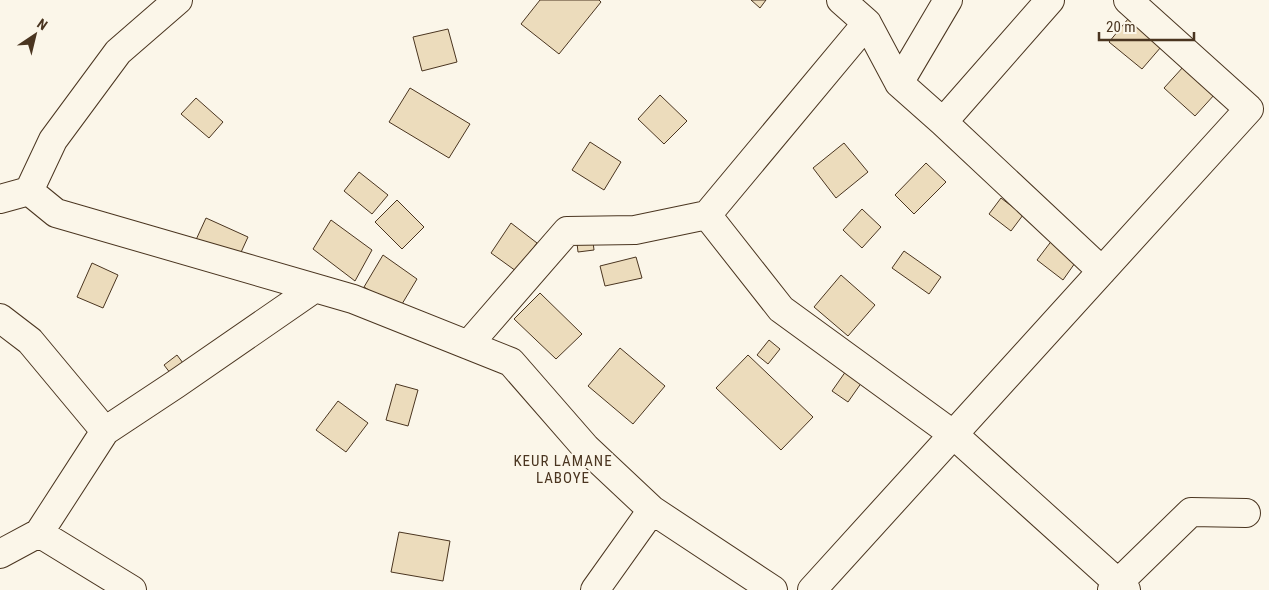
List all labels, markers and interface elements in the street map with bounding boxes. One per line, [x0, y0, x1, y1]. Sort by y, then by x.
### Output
north arrow [10, 10, 60, 60]
scale bar [1099, 10, 1194, 42]
text: N [34, 15, 51, 33]
text: 20 m [1106, 18, 1136, 36]
district label: KEUR LAMANE LABOYE [513, 452, 613, 487]

